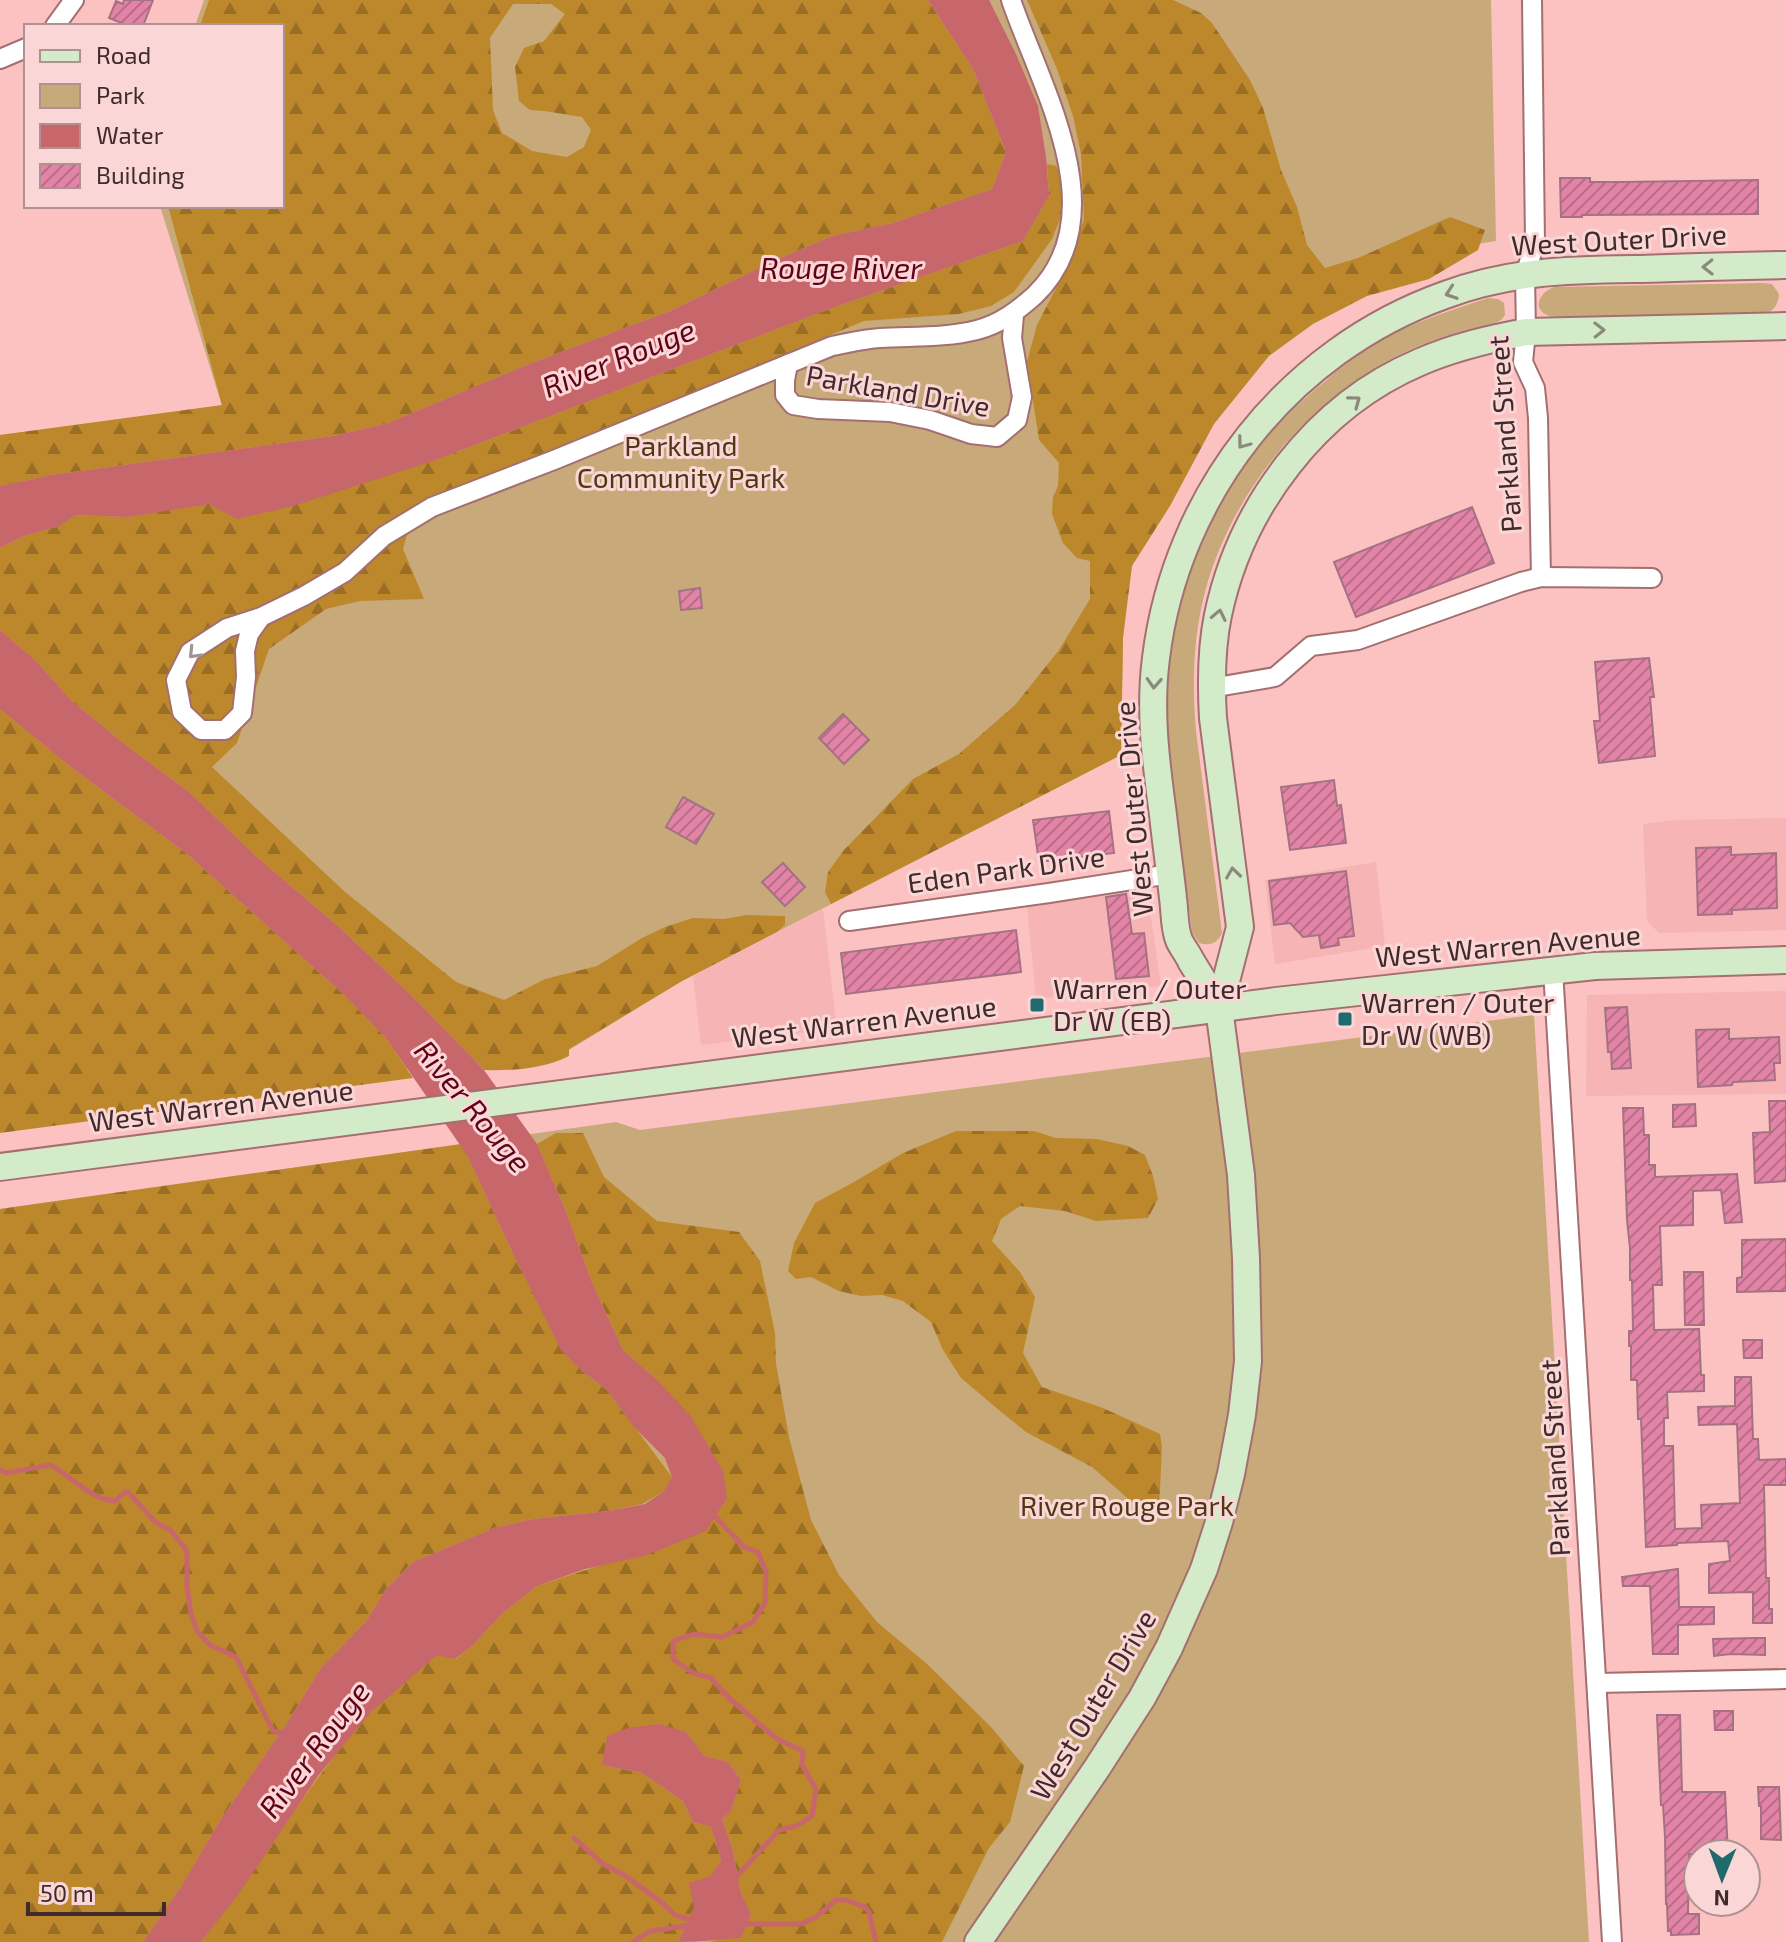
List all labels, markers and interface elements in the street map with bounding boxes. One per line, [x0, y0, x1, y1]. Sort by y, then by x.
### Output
legend [24, 24, 284, 208]
text: Road [96, 40, 151, 69]
text: Park [96, 80, 145, 109]
text: Water [96, 120, 164, 149]
text: Building [96, 160, 185, 189]
street label: West Outer Drive [1510, 216, 1728, 262]
water label: Rouge River [760, 249, 923, 285]
one-way arrow [1701, 258, 1714, 276]
one-way arrow [1445, 283, 1459, 299]
water label: River Rouge [537, 310, 700, 404]
one-way arrow [1593, 321, 1606, 339]
street label: Parkland Street [1480, 334, 1528, 534]
street label: Parkland Drive [804, 357, 993, 423]
one-way arrow [1346, 396, 1361, 411]
park label: Parkland Community Park [577, 428, 785, 494]
one-way arrow [1239, 434, 1253, 449]
one-way arrow [1210, 609, 1227, 623]
one-way arrow [189, 644, 203, 658]
one-way arrow [1146, 677, 1163, 690]
street label: West Outer Drive [1107, 700, 1159, 918]
street label: Eden Park Drive [905, 838, 1107, 900]
one-way arrow [1225, 866, 1242, 880]
street label: West Warren Avenue [1374, 916, 1642, 974]
place label: Warren / Outer Dr W (EB) [1053, 971, 1247, 1037]
place label: Warren / Outer Dr W (WB) [1361, 985, 1555, 1051]
street label: West Warren Avenue [730, 988, 998, 1054]
marker: Warren / Outer Dr W (EB) [1028, 996, 1046, 1014]
marker: Warren / Outer Dr W (WB) [1336, 1010, 1354, 1028]
water label: River Rouge [408, 1032, 539, 1179]
street label: West Warren Avenue [87, 1072, 355, 1138]
street label: Parkland Street [1532, 1359, 1576, 1557]
park label: River Rouge Park [1020, 1488, 1234, 1522]
street label: West Outer Drive [1022, 1603, 1162, 1806]
water label: River Rouge [250, 1673, 376, 1824]
north arrow [1682, 1838, 1762, 1918]
scale bar [28, 1866, 164, 1916]
text: 50 m [40, 1878, 94, 1907]
text: N [1713, 1886, 1730, 1912]

